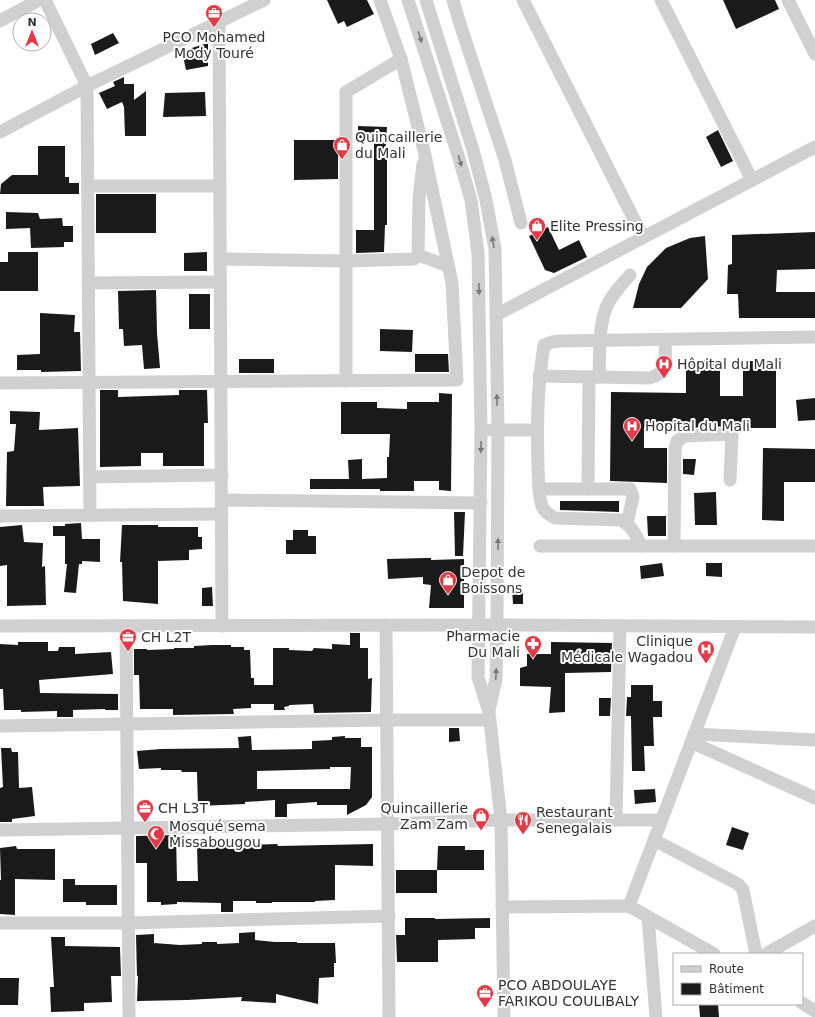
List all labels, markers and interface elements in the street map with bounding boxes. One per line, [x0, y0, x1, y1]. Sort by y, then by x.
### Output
office icon: PCO Mohamed Mody Touré [204, 3, 224, 28]
north arrow [12, 12, 52, 52]
text: N [27, 16, 37, 29]
place label: PCO Mohamed Mody Touré [163, 29, 265, 61]
one-way arrow [417, 31, 423, 43]
place label: Quincaillerie du Mali [355, 129, 442, 161]
shop icon: Quincaillerie du Mali [332, 135, 352, 160]
one-way arrow [457, 155, 463, 167]
shop icon: Elite Pressing [527, 216, 547, 241]
place label: Elite Pressing [550, 218, 644, 234]
one-way arrow [490, 236, 496, 248]
one-way arrow [476, 283, 482, 296]
hospital icon: Hôpital du Mali [654, 354, 674, 379]
place label: Hôpital du Mali [677, 356, 782, 372]
one-way arrow [494, 394, 501, 406]
hospital icon: Hopital du Mali [622, 416, 642, 441]
place label: Hopital du Mali [645, 418, 750, 434]
one-way arrow [478, 441, 484, 454]
one-way arrow [495, 537, 501, 550]
place label: Depot de Boissons [461, 564, 525, 596]
shop icon: Depot de Boissons [438, 570, 458, 595]
office icon: CH L2T [118, 627, 138, 652]
place label: Pharmacie Du Mali [446, 628, 520, 660]
place label: CH L2T [141, 629, 191, 645]
place label: Clinique Médicale Wagadou [561, 633, 693, 665]
pharmacy icon: Pharmacie Du Mali [523, 634, 543, 659]
hospital icon: Clinique Médicale Wagadou [696, 639, 716, 664]
one-way arrow [493, 667, 499, 680]
office icon: CH L3T [135, 798, 155, 823]
place label: CH L3T [158, 800, 208, 816]
place label: Quincaillerie Zam Zam [381, 800, 468, 832]
place label: Restaurant Senegalais [536, 804, 613, 836]
shop icon: Quincaillerie Zam Zam [471, 806, 491, 831]
restaurant icon: Restaurant Senegalais [513, 810, 533, 835]
place label: Mosqué sema Missabougou [169, 818, 266, 850]
mosque icon: Mosqué sema Missabougou [146, 824, 166, 849]
legend [673, 953, 803, 1005]
text: Route [709, 962, 744, 976]
place label: PCO ABDOULAYE FARIKOU COULIBALY [498, 977, 639, 1009]
text: Bâtiment [709, 982, 764, 996]
office icon: PCO ABDOULAYE FARIKOU COULIBALY [475, 983, 495, 1008]

